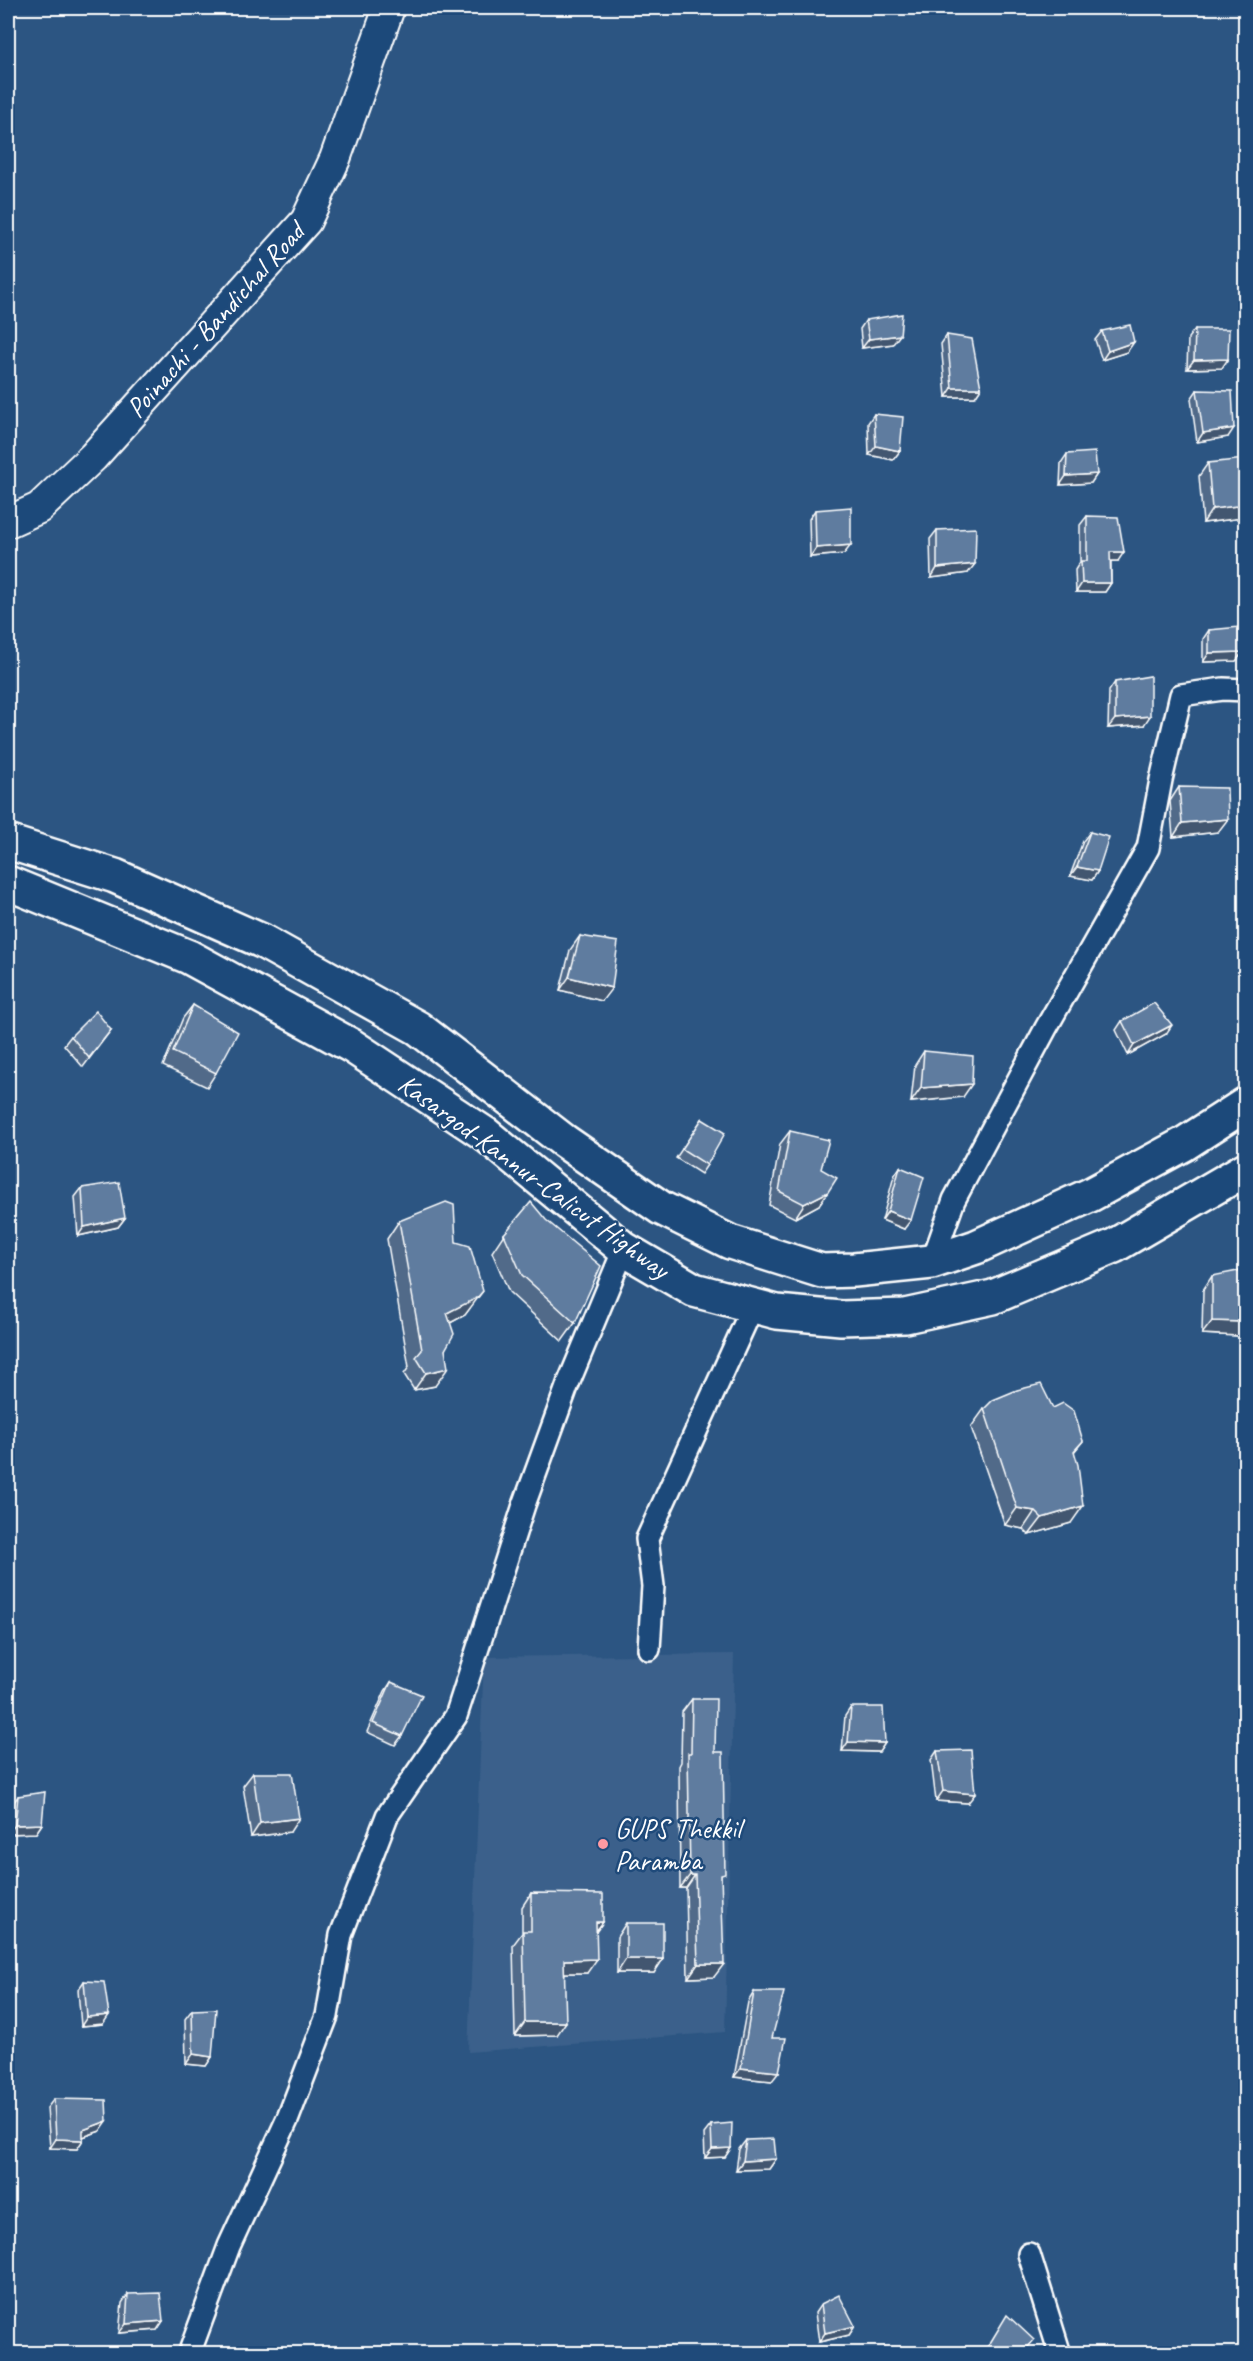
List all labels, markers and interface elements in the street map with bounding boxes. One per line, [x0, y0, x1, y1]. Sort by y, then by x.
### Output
street label: Poinachi - Bandichal Road [118, 212, 315, 425]
street label: Kasargod-Kannur-Calicut Highway [392, 1066, 678, 1288]
place label: GUPS Thekkil Paramba [615, 1811, 746, 1878]
marker: GUPS Thekkil Paramba [596, 1837, 610, 1851]

